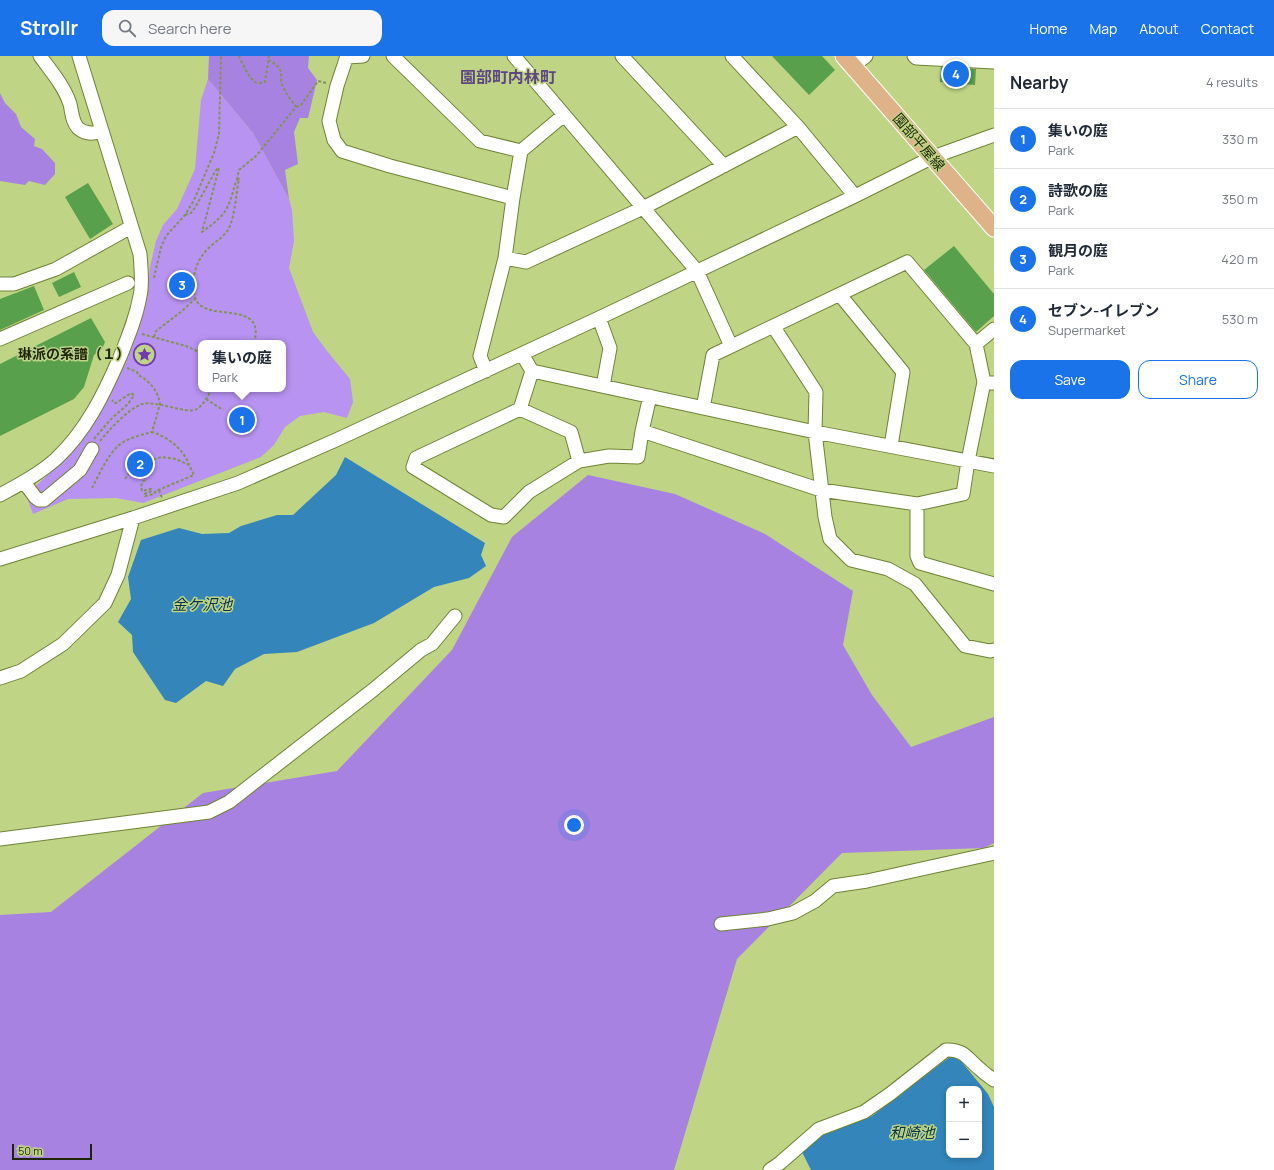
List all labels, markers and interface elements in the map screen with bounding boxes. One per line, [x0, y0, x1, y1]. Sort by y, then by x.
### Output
search box [102, 10, 382, 46]
text: Strollr [20, 15, 78, 41]
icon: search [116, 17, 138, 39]
text: Search here [148, 18, 231, 39]
text: Home [1030, 19, 1067, 38]
text: Map [1089, 19, 1117, 38]
text: About [1139, 19, 1179, 38]
text: Contact [1201, 19, 1254, 38]
pin: 4 [943, 59, 969, 89]
district label: 園部町内林町 [460, 66, 556, 88]
text: Nearby [1010, 71, 1068, 94]
text: 4 results [1206, 73, 1258, 91]
street label: 園部平屋線 [889, 109, 950, 174]
text: 集いの庭 [1048, 120, 1108, 141]
text: 1 [1020, 130, 1026, 148]
text: 330 m [1222, 130, 1258, 148]
text: Park [1048, 141, 1074, 159]
text: 詩歌の庭 [1048, 180, 1108, 201]
text: 2 [1019, 190, 1027, 208]
text: 350 m [1222, 190, 1258, 208]
text: Park [1048, 201, 1074, 219]
text: 観月の庭 [1048, 240, 1108, 261]
text: 3 [1019, 250, 1027, 268]
text: 420 m [1221, 250, 1258, 268]
text: Park [1048, 261, 1074, 279]
pin: 3 [169, 270, 195, 300]
text: セブン-イレブン [1048, 300, 1159, 321]
text: 4 [1019, 310, 1027, 328]
text: 530 m [1222, 310, 1258, 328]
text: Supermarket [1048, 321, 1126, 339]
popup [198, 340, 286, 392]
place icon: 琳派の系譜（１） [132, 341, 158, 367]
place label: 琳派の系譜（１） [18, 344, 130, 363]
text: 集いの庭 [212, 347, 272, 368]
button: Save [1010, 360, 1130, 399]
button: Share [1138, 360, 1258, 399]
text: Park [212, 368, 238, 386]
pin: 1 [229, 405, 255, 435]
pin: 2 [127, 449, 153, 479]
water label: 金ケ沢池 [172, 594, 234, 615]
your location [564, 815, 584, 835]
map controls [946, 1086, 982, 1158]
button: + [946, 1086, 982, 1122]
water label: 和崎池 [889, 1122, 936, 1143]
button: − [946, 1122, 982, 1158]
scale bar [12, 1142, 92, 1161]
text: 50 m [18, 1143, 43, 1158]

